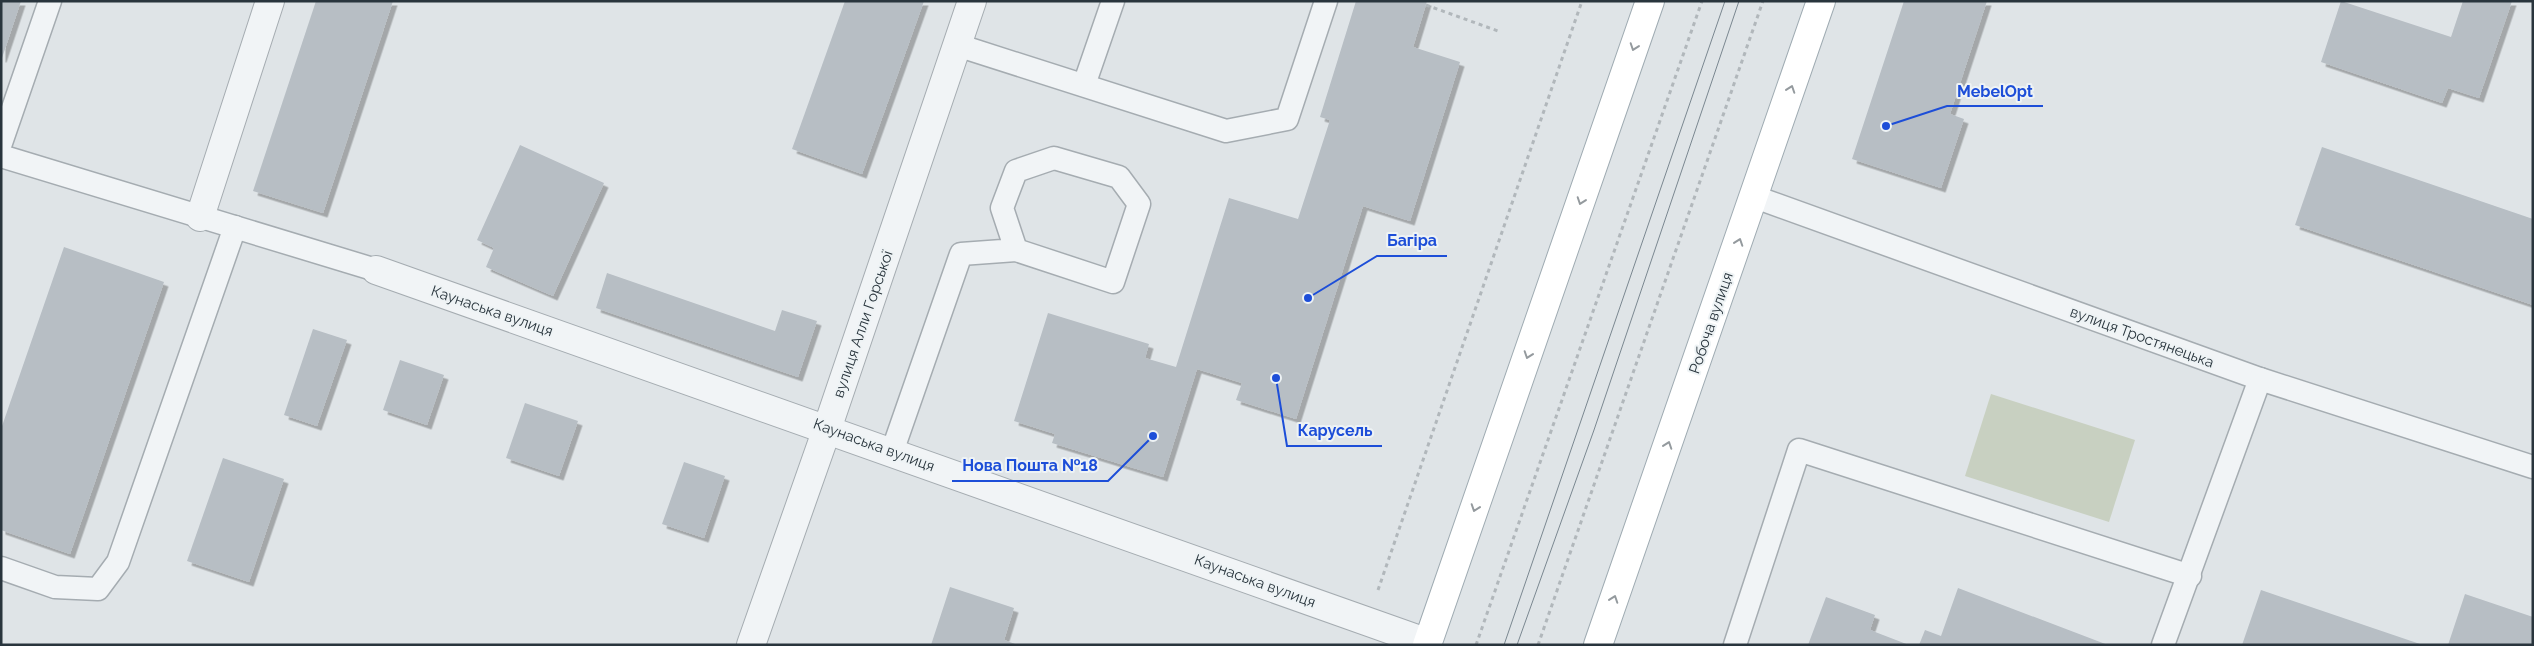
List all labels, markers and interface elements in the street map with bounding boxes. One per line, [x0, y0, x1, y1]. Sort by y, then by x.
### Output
one-way arrow [1630, 43, 1640, 51]
callout: MebelOpt [1947, 75, 2043, 106]
text: MebelOpt [1957, 82, 2033, 101]
one-way arrow [1786, 85, 1796, 93]
one-way arrow [1577, 196, 1587, 205]
callout: Багіра [1377, 225, 1447, 256]
text: Багіра [1387, 231, 1437, 250]
one-way arrow [1733, 239, 1743, 247]
street label: вулиця Алли Горської [829, 247, 897, 400]
street label: Робоча вулиця [1685, 270, 1737, 376]
street label: Каунаська вулиця [429, 282, 555, 340]
street label: вулиця Тростянецька [2068, 303, 2216, 371]
one-way arrow [1523, 350, 1533, 358]
street label: Каунаська вулиця [811, 415, 937, 475]
callout: Карусель [1287, 415, 1382, 446]
text: Карусель [1297, 421, 1373, 440]
one-way arrow [1662, 442, 1672, 450]
callout: Нова Пошта №18 [952, 450, 1108, 481]
text: Нова Пошта №18 [962, 456, 1098, 475]
one-way arrow [1470, 503, 1480, 512]
street label: Каунаська вулиця [1192, 551, 1318, 611]
one-way arrow [1608, 595, 1618, 603]

